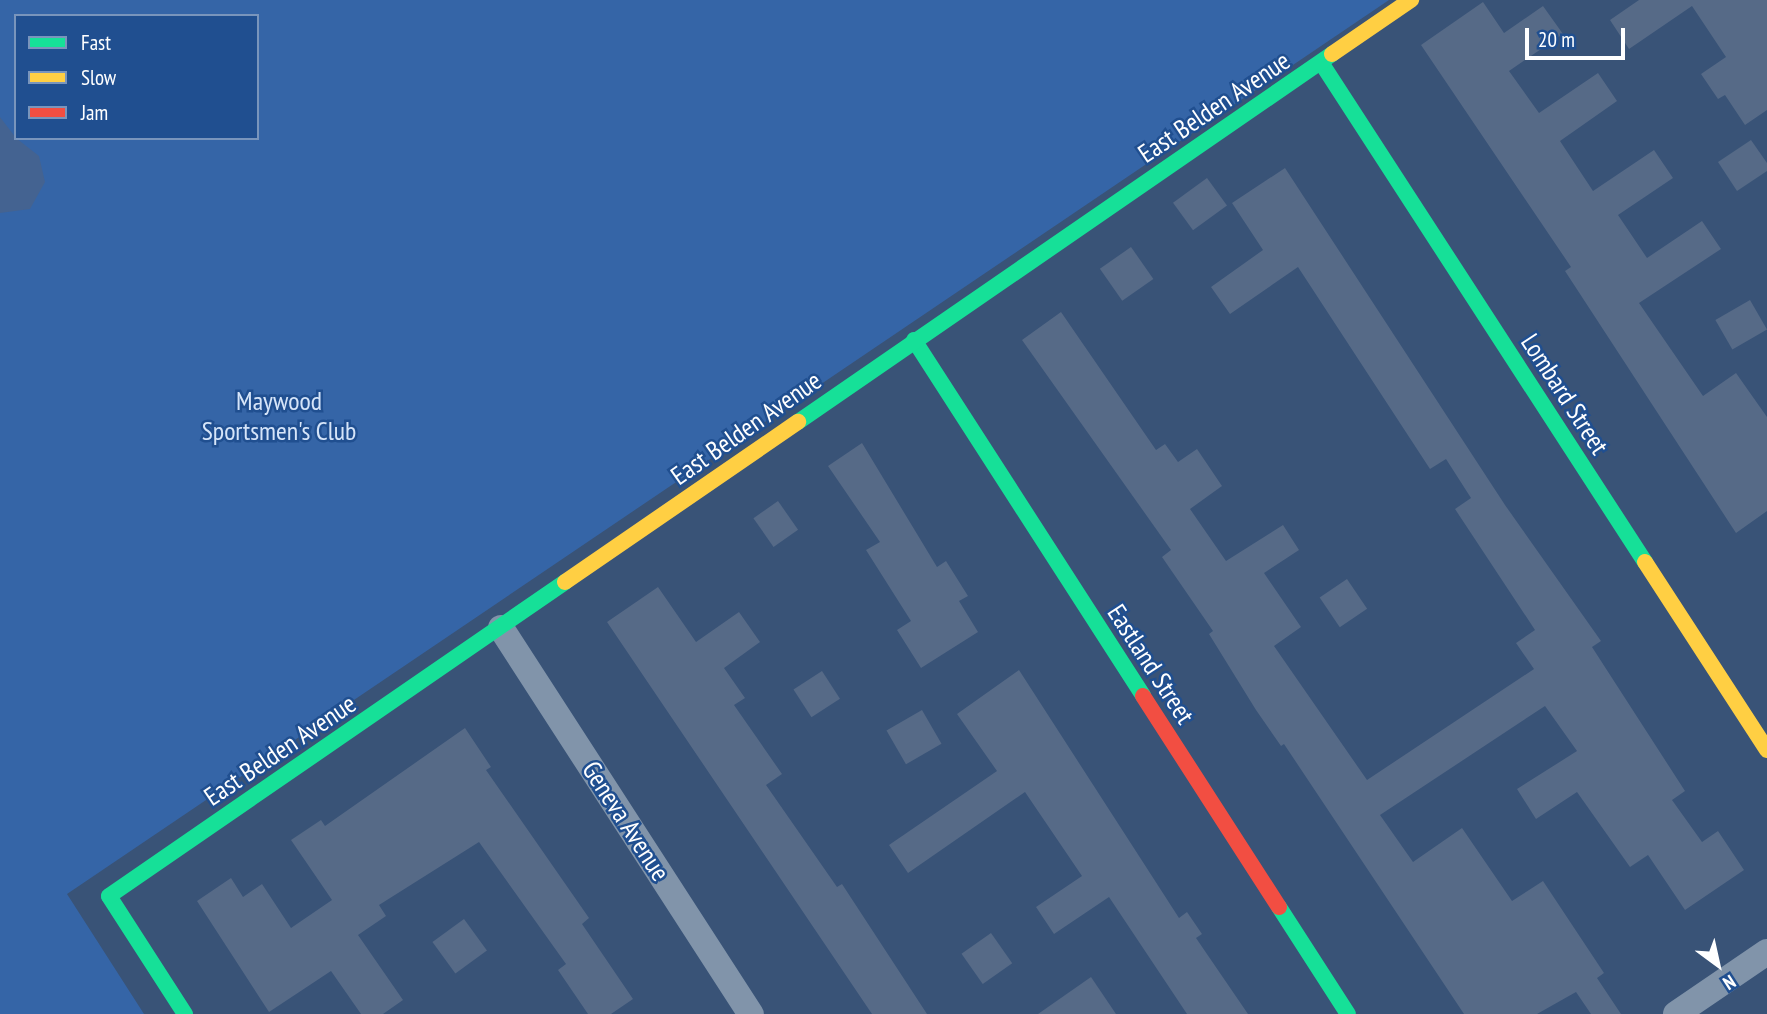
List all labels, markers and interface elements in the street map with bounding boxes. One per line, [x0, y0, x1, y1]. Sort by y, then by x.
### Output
legend [14, 14, 259, 140]
scale bar [1529, 14, 1629, 58]
text: 20 m [1538, 26, 1575, 53]
text: Fast [81, 29, 111, 56]
street label: East Belden Avenue [1132, 45, 1296, 169]
text: Slow [81, 64, 116, 91]
text: Jam [81, 99, 108, 126]
street label: Lombard Street [1515, 328, 1615, 460]
street label: East Belden Avenue [665, 365, 827, 491]
park label: Maywood Sportsmen's Club [202, 385, 356, 446]
street label: Eastland Street [1101, 598, 1201, 730]
street label: East Belden Avenue [198, 688, 362, 812]
street label: Geneva Avenue [576, 755, 676, 887]
north arrow [1683, 930, 1753, 1000]
text: N [1719, 970, 1740, 995]

